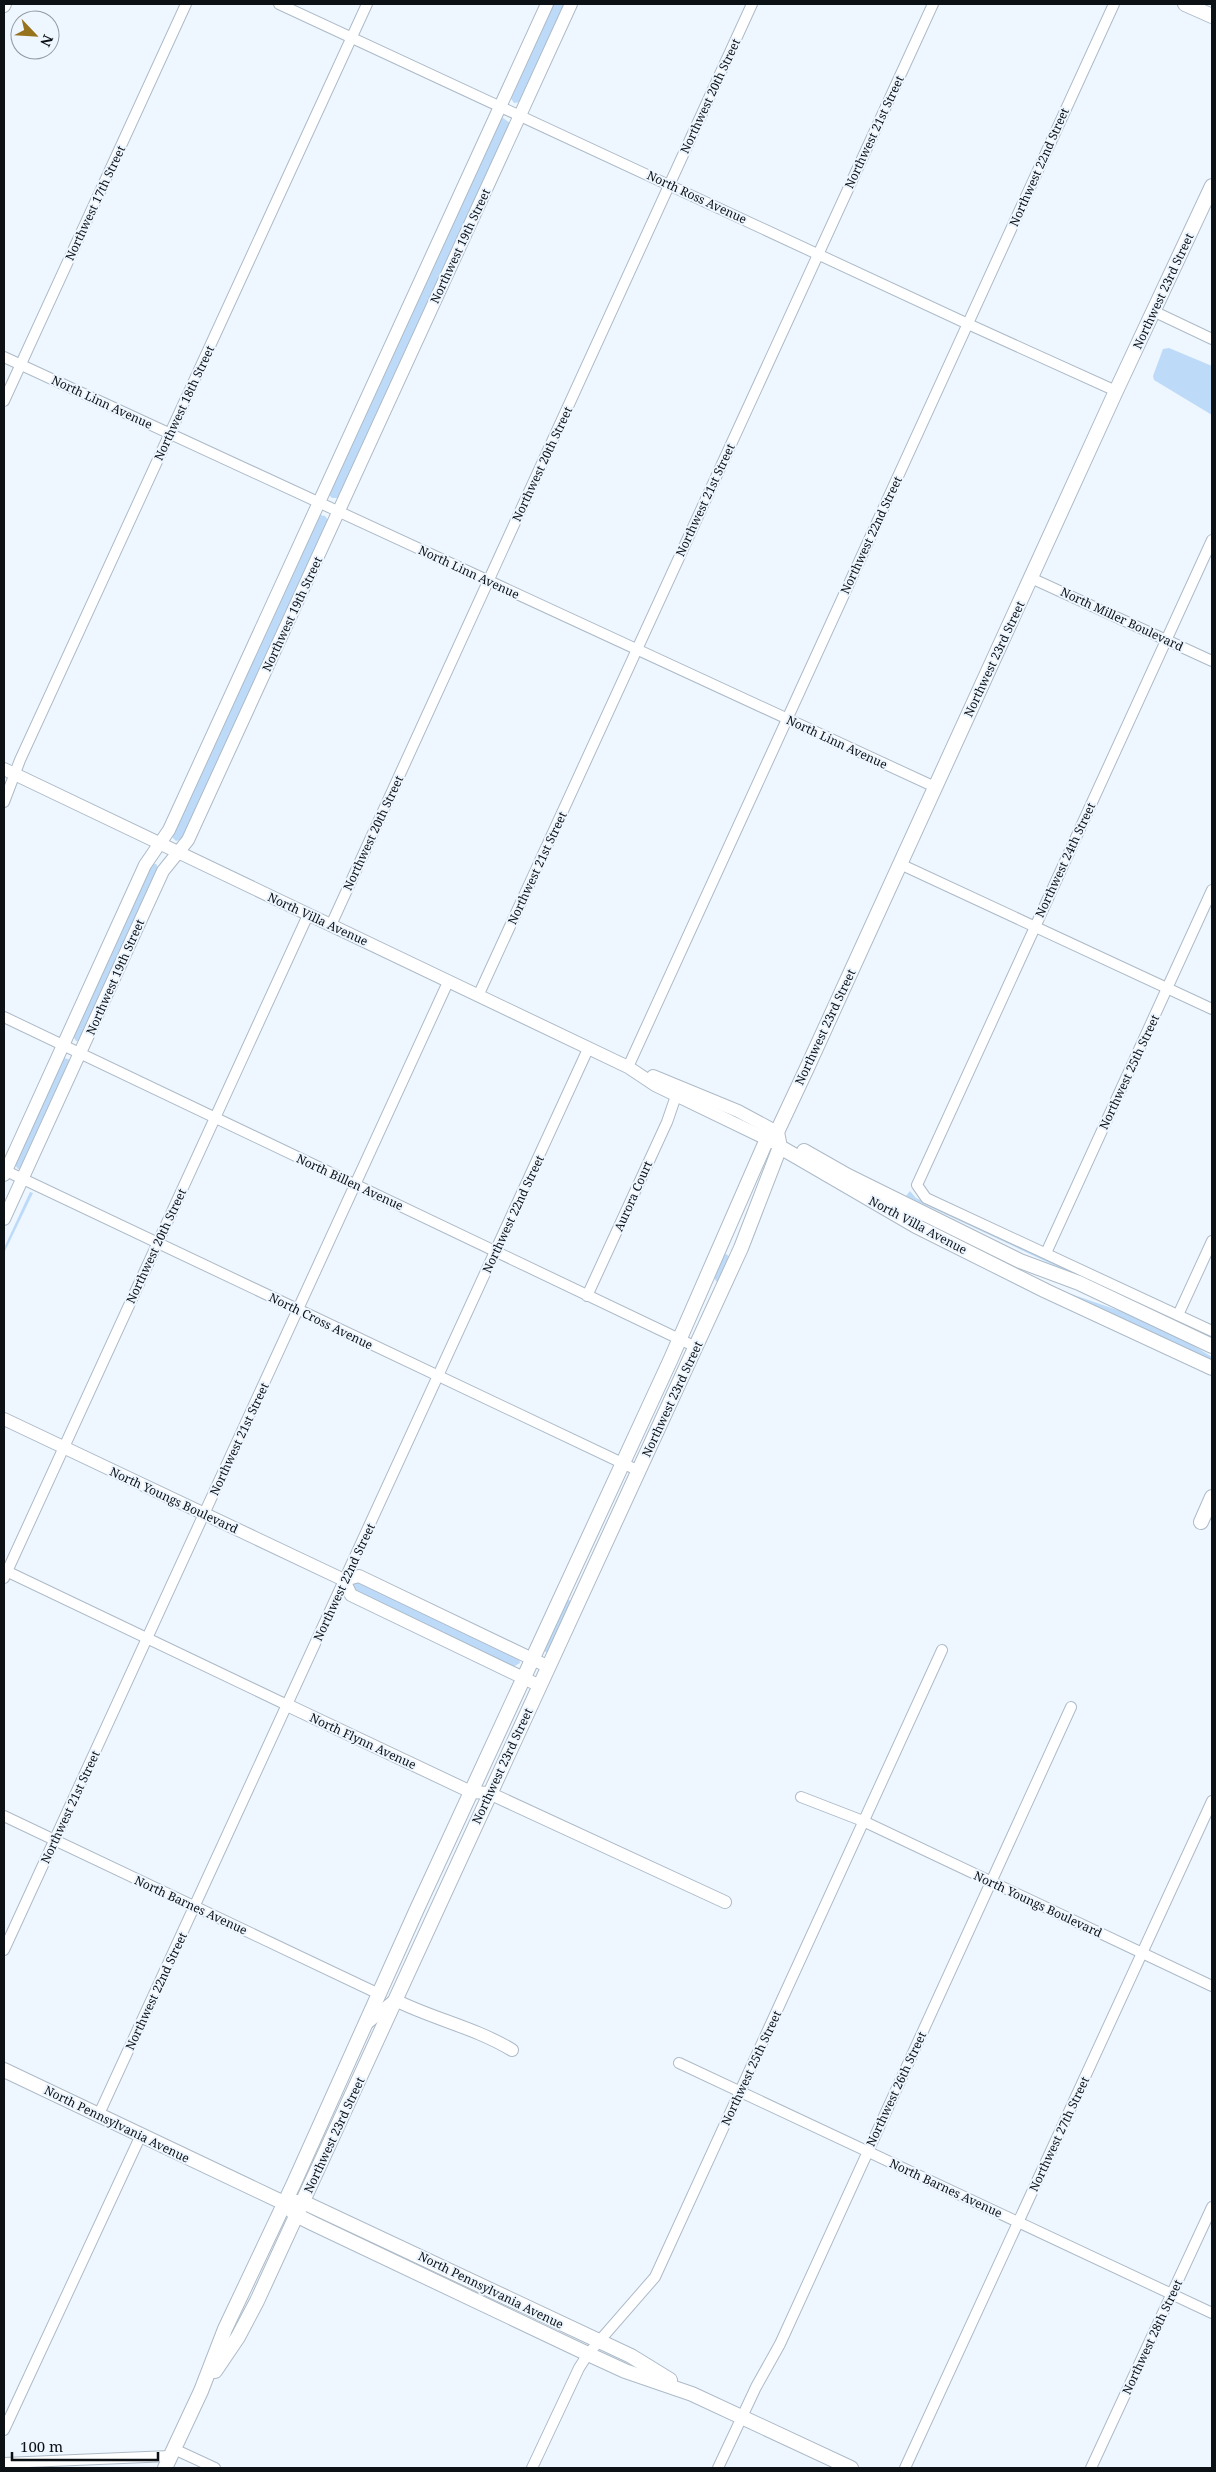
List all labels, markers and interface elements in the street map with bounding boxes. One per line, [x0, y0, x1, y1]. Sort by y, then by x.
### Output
north arrow [10, 10, 60, 60]
text: N [36, 32, 58, 50]
street label: Northwest 20th Street [676, 36, 744, 156]
street label: Northwest 21st Street [840, 73, 908, 191]
street label: Northwest 22nd Street [1005, 105, 1073, 229]
street label: Northwest 17th Street [61, 143, 129, 263]
street label: North Ross Avenue [644, 166, 750, 228]
street label: Northwest 19th Street [426, 186, 494, 306]
street label: Northwest 23rd Street [1129, 230, 1197, 352]
street label: Northwest 18th Street [150, 343, 218, 463]
street label: North Linn Avenue [49, 371, 155, 433]
street label: Northwest 20th Street [508, 404, 576, 524]
street label: Northwest 21st Street [671, 441, 739, 559]
street label: Northwest 22nd Street [836, 473, 906, 597]
street label: North Linn Avenue [416, 541, 522, 603]
street label: Northwest 19th Street [258, 554, 326, 674]
street label: North Miller Boulevard [1058, 583, 1187, 655]
street label: Northwest 23rd Street [960, 598, 1028, 720]
street label: North Linn Avenue [784, 711, 890, 773]
street label: Northwest 20th Street [339, 773, 407, 893]
street label: Northwest 24th Street [1031, 800, 1099, 920]
street label: Northwest 21st Street [503, 809, 571, 927]
street label: North Villa Avenue [265, 888, 371, 950]
street label: Northwest 19th Street [82, 916, 148, 1038]
street label: Northwest 23rd Street [791, 966, 859, 1088]
street label: Northwest 25th Street [1095, 1012, 1163, 1132]
street label: North Billen Avenue [294, 1150, 406, 1214]
street label: Northwest 22nd Street [478, 1152, 548, 1276]
street label: Aurora Court [610, 1158, 656, 1234]
street label: Northwest 20th Street [122, 1186, 190, 1306]
street label: North Villa Avenue [866, 1192, 970, 1258]
street label: North Cross Avenue [266, 1288, 376, 1354]
street label: Northwest 23rd Street [638, 1338, 706, 1460]
street label: Northwest 21st Street [205, 1380, 273, 1498]
street label: North Youngs Boulevard [107, 1463, 242, 1538]
street label: Northwest 22nd Street [309, 1520, 379, 1644]
street label: Northwest 23rd Street [468, 1705, 536, 1827]
street label: North Flynn Avenue [307, 1709, 419, 1773]
street label: Northwest 21st Street [36, 1748, 104, 1866]
street label: North Youngs Boulevard [971, 1867, 1106, 1942]
street label: North Barnes Avenue [132, 1871, 250, 1939]
street label: Northwest 22nd Street [121, 1929, 191, 2053]
street label: Northwest 25th Street [717, 2008, 785, 2128]
street label: Northwest 26th Street [862, 2029, 930, 2149]
street label: Northwest 23rd Street [300, 2074, 368, 2196]
street label: Northwest 27th Street [1025, 2074, 1093, 2194]
street label: North Pennsylvania Avenue [41, 2081, 193, 2167]
street label: North Barnes Avenue [887, 2154, 1005, 2222]
street label: North Pennsylvania Avenue [415, 2247, 567, 2333]
street label: Northwest 28th Street [1118, 2277, 1186, 2397]
scale bar [12, 2430, 159, 2462]
text: 100 m [20, 2436, 63, 2456]

